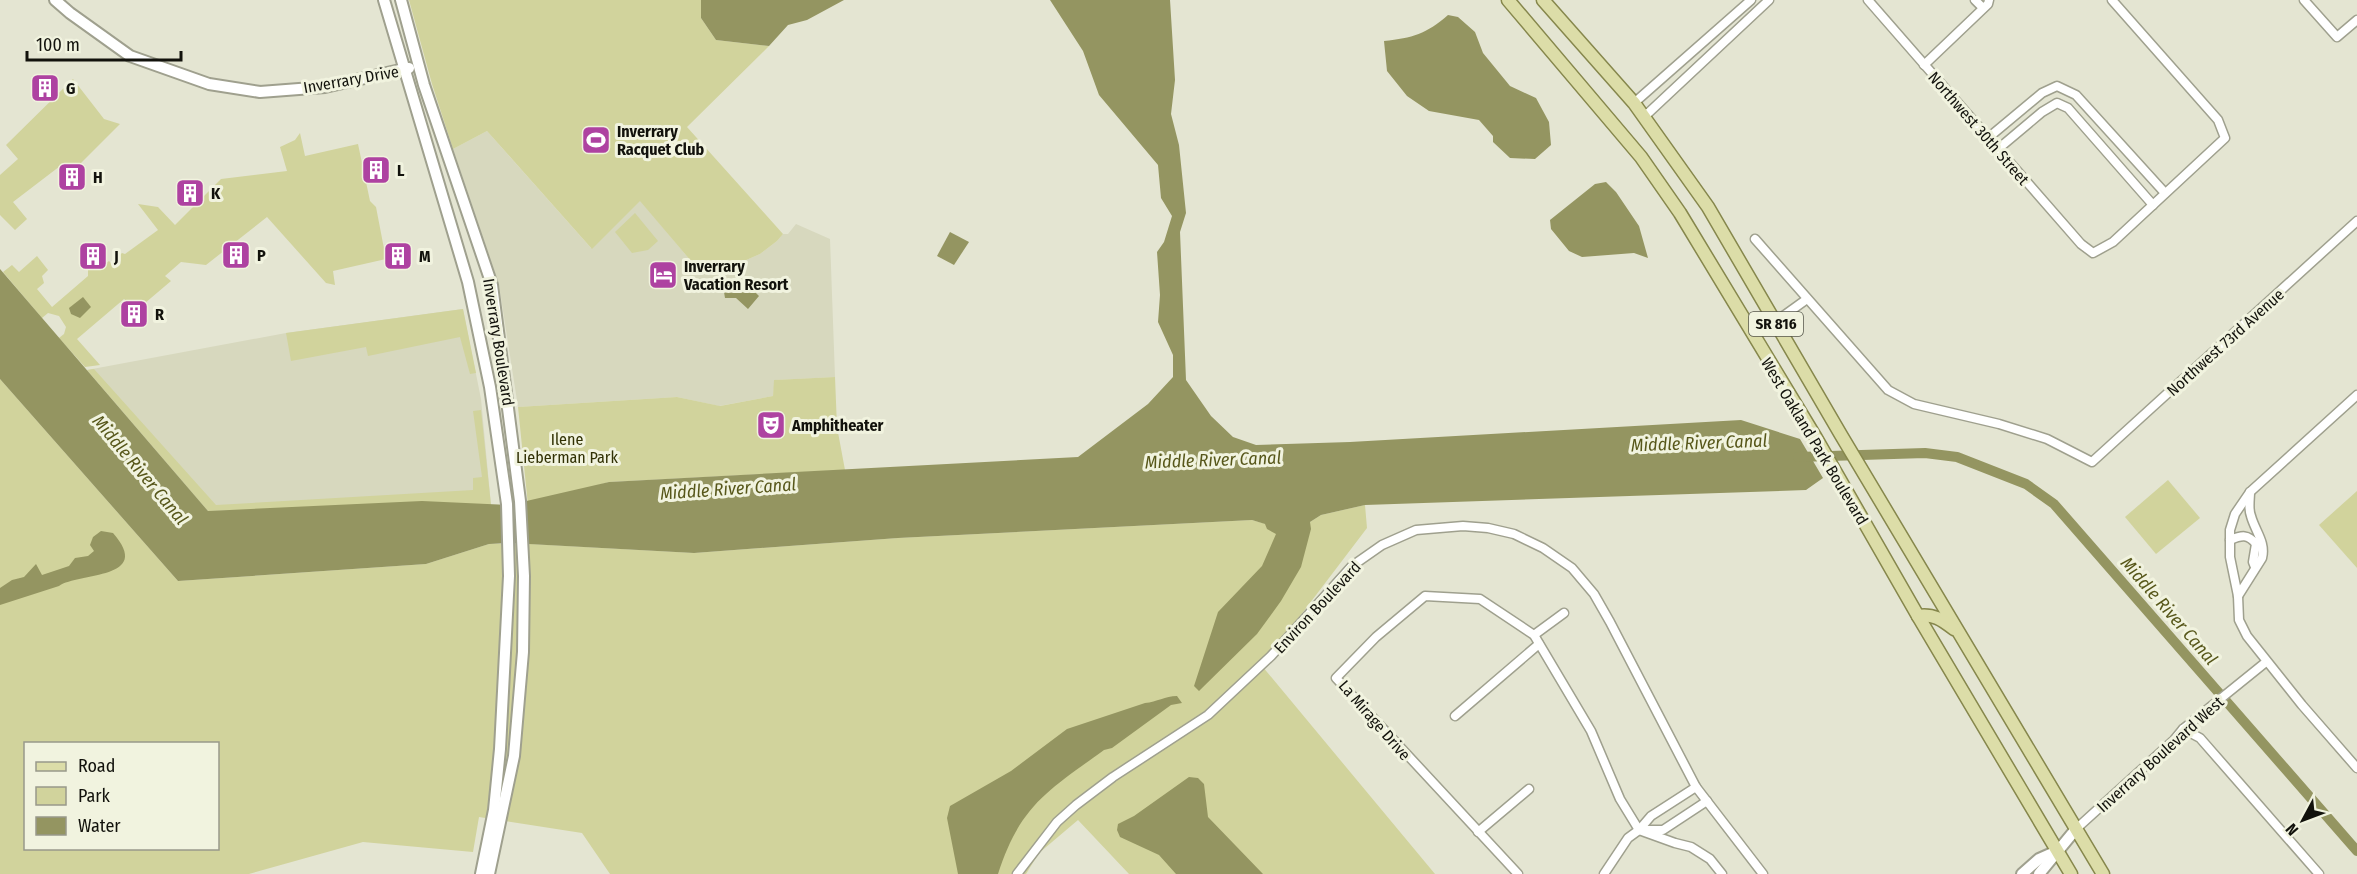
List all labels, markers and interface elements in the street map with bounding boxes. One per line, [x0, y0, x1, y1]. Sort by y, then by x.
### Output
scale bar [27, 24, 182, 62]
text: 100 m [36, 34, 80, 56]
street label: Inverrary Drive [302, 62, 400, 97]
street label: Northwest 30th Street [1924, 68, 2034, 189]
building icon: G [29, 72, 61, 104]
place label: G [66, 79, 75, 98]
place label: Inverrary Racquet Club [617, 122, 704, 159]
sports icon: Inverrary Racquet Club [580, 124, 612, 156]
building icon: L [360, 154, 392, 186]
building icon: H [56, 161, 88, 193]
place label: L [397, 161, 405, 180]
place label: H [93, 168, 103, 187]
building icon: K [174, 177, 206, 209]
place label: K [211, 184, 221, 203]
building icon: P [220, 239, 252, 271]
building icon: J [77, 240, 109, 272]
building icon: M [382, 240, 414, 272]
place label: P [257, 246, 266, 265]
place label: J [113, 247, 119, 266]
place label: M [419, 247, 431, 266]
place label: Inverrary Vacation Resort [683, 257, 789, 294]
hotel icon: Inverrary Vacation Resort [647, 259, 679, 291]
street label: Inverrary Boulevard [479, 277, 518, 407]
street label: Northwest 73rd Avenue [2163, 285, 2288, 400]
building icon: R [118, 298, 150, 330]
place label: R [155, 305, 165, 324]
road number: SR 816 [1749, 312, 1803, 336]
street label: West Oakland Park Boulevard [1757, 354, 1872, 528]
theatre icon: Amphitheater [755, 409, 787, 441]
water label: Middle River Canal [88, 411, 192, 530]
place label: Amphitheater [791, 416, 884, 435]
park label: Ilene Lieberman Park [516, 430, 618, 467]
water label: Middle River Canal [1630, 430, 1768, 456]
water label: Middle River Canal [1144, 447, 1282, 473]
water label: Middle River Canal [659, 473, 797, 505]
water label: Middle River Canal [2116, 552, 2222, 670]
street label: Environ Boulevard [1270, 558, 1365, 657]
street label: La Mirage Drive [1335, 677, 1415, 764]
street label: Inverrary Boulevard West [2093, 692, 2228, 816]
legend [24, 742, 219, 850]
text: Road [78, 755, 115, 777]
text: Park [78, 785, 111, 807]
north arrow [2273, 790, 2333, 850]
text: Water [78, 815, 121, 837]
text: N [2282, 820, 2302, 839]

